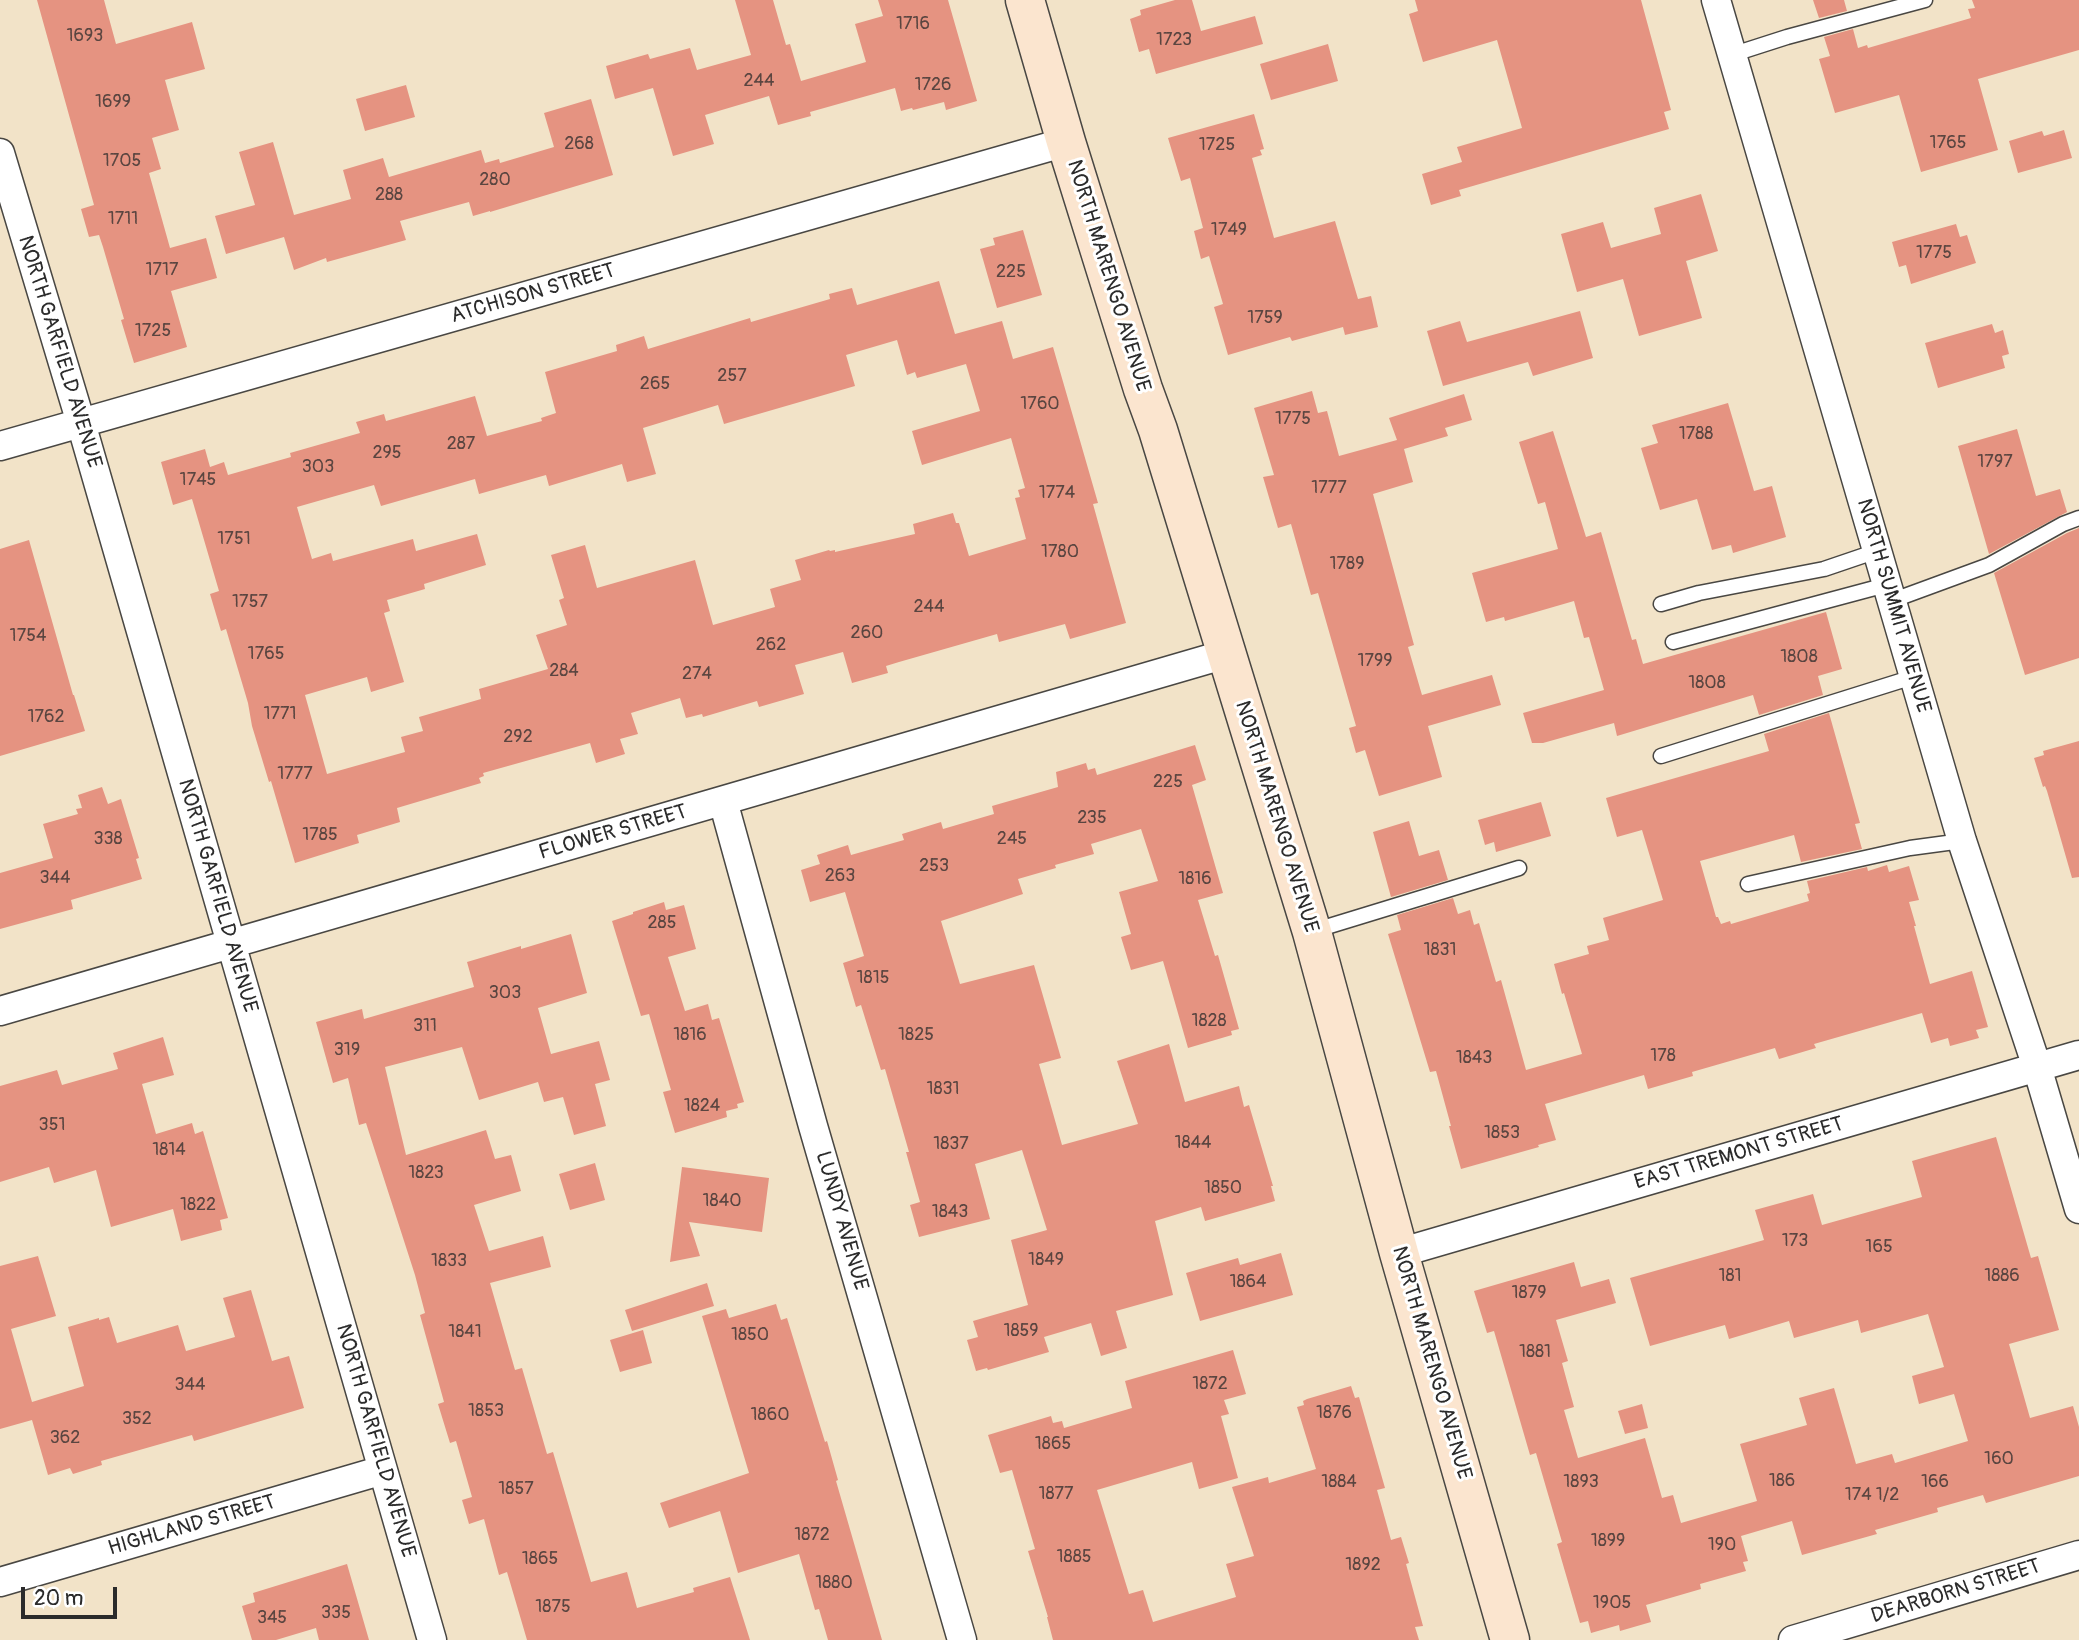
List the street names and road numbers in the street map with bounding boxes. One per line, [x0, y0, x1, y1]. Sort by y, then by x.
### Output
street label: NORTH MARENGO AVENUE [1061, 157, 1155, 395]
street label: NORTH GARFIELD AVENUE [12, 233, 106, 471]
street label: ATCHISON STREET [448, 259, 618, 329]
street label: NORTH SUMMIT AVENUE [1850, 496, 1936, 716]
street label: NORTH MARENGO AVENUE [1229, 698, 1323, 936]
street label: NORTH GARFIELD AVENUE [172, 776, 262, 1016]
street label: FLOWER STREET [536, 800, 690, 866]
street label: EAST TREMONT STREET [1632, 1112, 1846, 1196]
street label: LUNDY AVENUE [809, 1148, 873, 1294]
street label: NORTH MARENGO AVENUE [1386, 1244, 1476, 1482]
street label: NORTH GARFIELD AVENUE [330, 1321, 420, 1561]
street label: HIGHLAND STREET [105, 1490, 279, 1562]
street label: DEARBORN STREET [1868, 1554, 2044, 1630]

